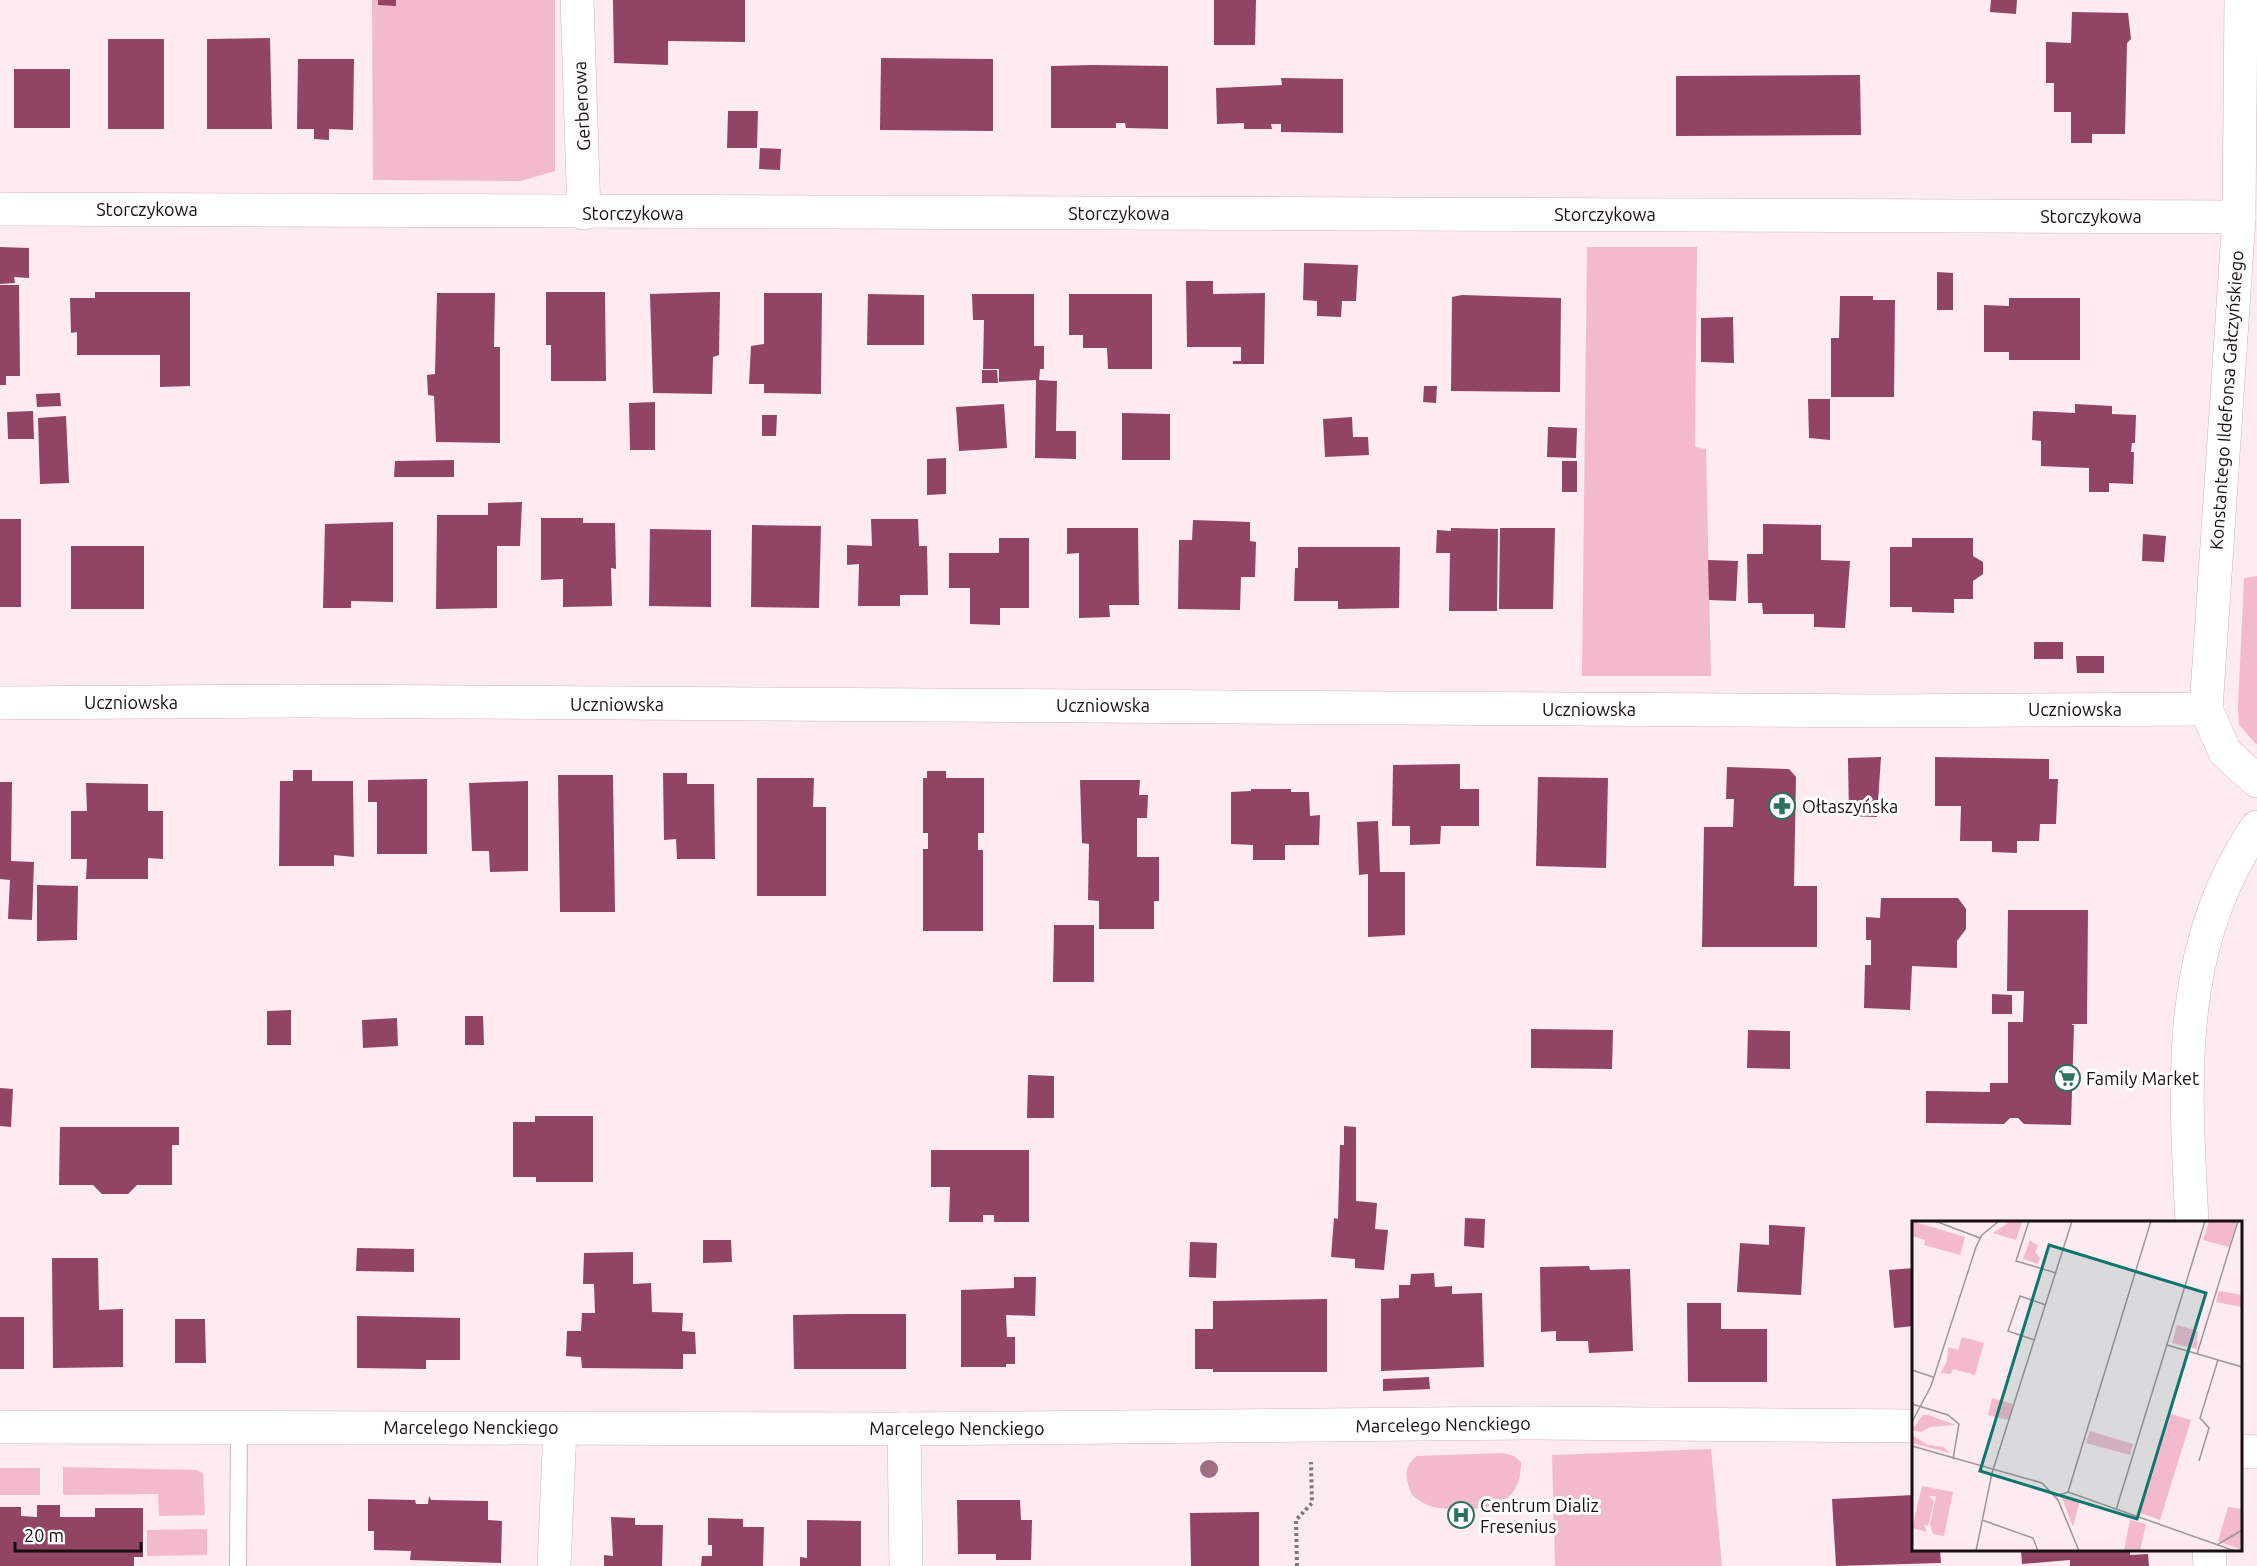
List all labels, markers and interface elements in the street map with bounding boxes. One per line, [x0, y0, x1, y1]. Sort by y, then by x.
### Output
street label: Gerberowa [569, 61, 593, 151]
street label: Storczykowa [96, 199, 198, 219]
street label: Storczykowa [582, 203, 684, 223]
street label: Storczykowa [1068, 203, 1170, 223]
street label: Storczykowa [1554, 204, 1656, 224]
street label: Storczykowa [2040, 206, 2142, 226]
street label: Konstantego Ildefonsa Gałczyńskiego [2206, 250, 2246, 550]
street label: Uczniowska [84, 692, 178, 712]
street label: Uczniowska [570, 694, 664, 714]
street label: Uczniowska [1056, 695, 1150, 715]
street label: Uczniowska [1542, 699, 1636, 719]
street label: Uczniowska [2028, 699, 2122, 719]
pharmacy icon: Ołtaszyńska [1767, 791, 1797, 821]
place label: Ołtaszyńska [1802, 796, 1898, 816]
supermarket icon: Family Market [2052, 1063, 2082, 1093]
place label: Family Market [2086, 1068, 2199, 1088]
inset map [1912, 1221, 2242, 1551]
street label: Marcelego Nenckiego [1355, 1412, 1531, 1436]
street label: Marcelego Nenckiego [383, 1417, 559, 1437]
street label: Marcelego Nenckiego [869, 1418, 1045, 1438]
place label: Centrum Dializ Fresenius [1480, 1495, 1599, 1536]
hospital icon: Centrum Dializ Fresenius [1446, 1500, 1476, 1530]
scale bar [15, 1515, 141, 1553]
text: 20 m [24, 1525, 64, 1545]

